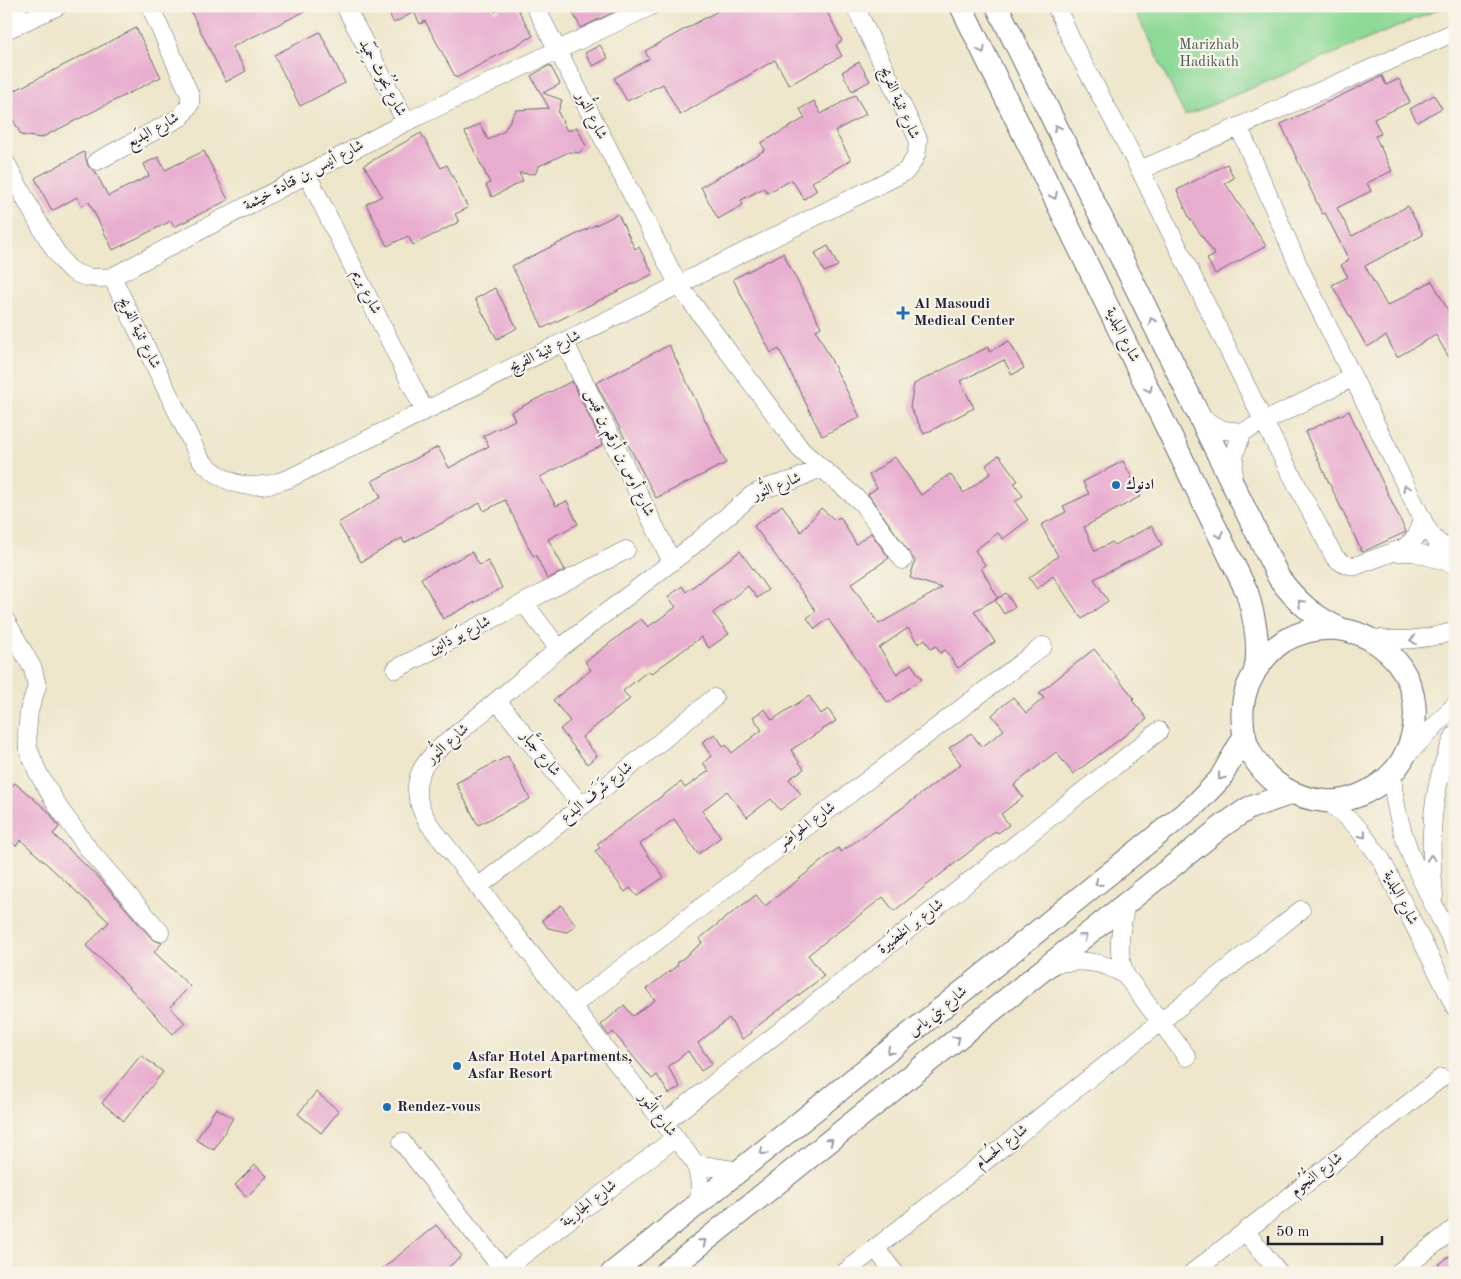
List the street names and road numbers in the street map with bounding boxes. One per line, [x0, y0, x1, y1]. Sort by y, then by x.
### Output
street label: شارع بُحُوث حِمَيِّد [352, 34, 415, 121]
street label: شارع ثنية الفريج [872, 65, 922, 143]
street label: شارع النُّور [568, 84, 617, 144]
street label: شارع البدَيع [122, 106, 184, 156]
street label: شارع أنيس بن قتادة خيثمة [239, 134, 368, 218]
street label: شارع بريم [345, 267, 383, 318]
street label: شارع ثنية الفريج [111, 295, 163, 373]
street label: شارع البلدية [1099, 305, 1142, 366]
street label: شارع ثنية الفريج [507, 328, 585, 380]
street label: شارع أوس بن أرقم بن قيس [577, 385, 661, 521]
street label: شارع النُّور [746, 463, 805, 508]
street label: شارع يَو ذانِين [425, 610, 495, 661]
street label: شارع النُّور [417, 715, 475, 771]
street label: شارع جَبَّار [513, 723, 568, 782]
street label: شارع شَرَف البَدع [555, 756, 638, 829]
street label: شارع الحواضِر [774, 800, 841, 857]
street label: شارع البلدية [1376, 869, 1420, 929]
street label: شارع بَر الخِضَيرة [872, 893, 949, 960]
street label: شارع بني ياس [906, 984, 973, 1044]
street label: شارع النُّور [631, 1084, 685, 1142]
street label: شارع الحُسام [969, 1117, 1033, 1175]
street label: شارع النُّجُوم [1283, 1144, 1348, 1203]
street label: شارع الجارِينة [558, 1178, 622, 1233]

